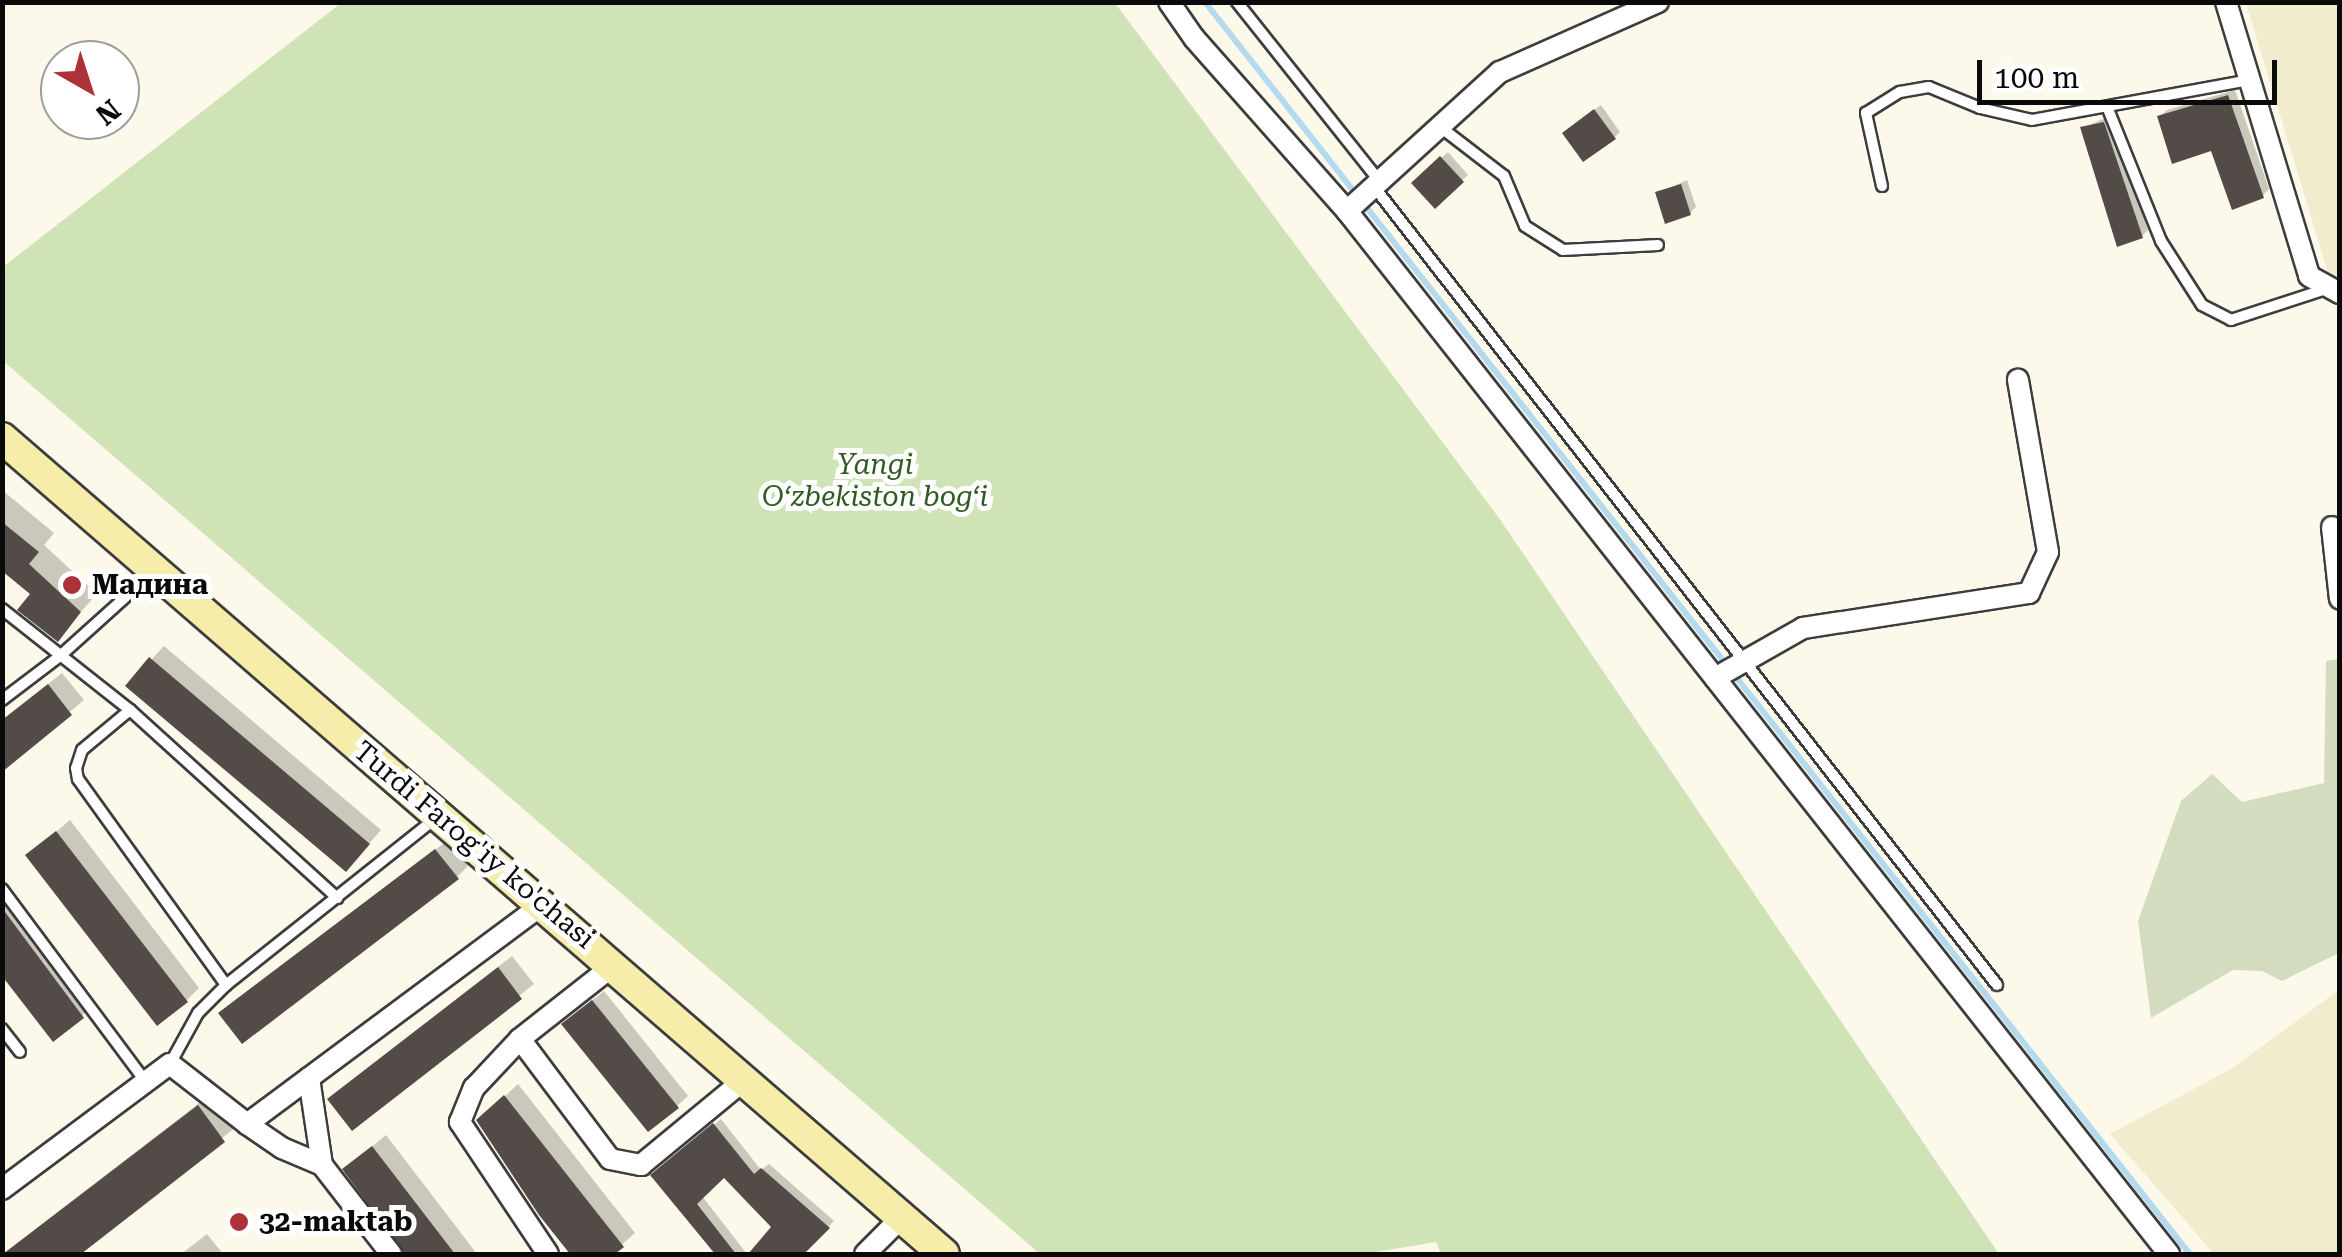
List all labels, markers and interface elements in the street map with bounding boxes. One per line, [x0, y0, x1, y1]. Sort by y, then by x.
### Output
north arrow [40, 40, 140, 140]
scale bar [1982, 40, 2282, 102]
text: 100 m [1994, 60, 2079, 95]
text: N [89, 93, 127, 132]
park label: Yangi Oʻzbekiston bogʻi [762, 448, 988, 514]
place label: Мадина [92, 568, 208, 602]
marker: Мадина [61, 574, 83, 596]
street label: Turdi Farog'iy ko'chasi [347, 734, 601, 956]
place label: 32-maktab [259, 1205, 412, 1239]
marker: 32-maktab [228, 1211, 250, 1233]

